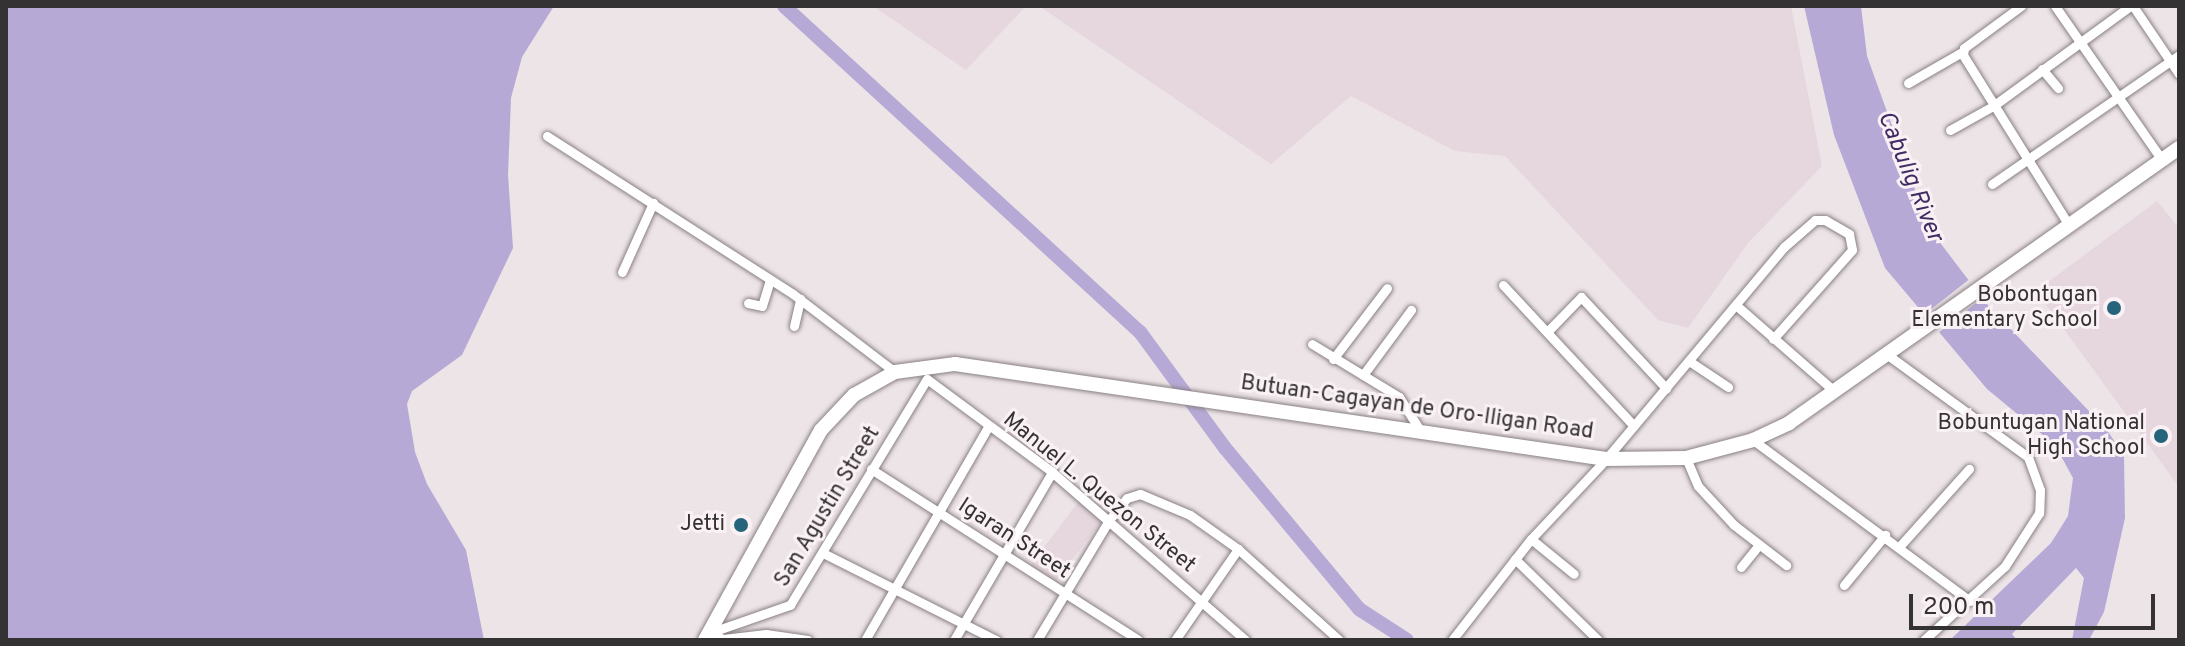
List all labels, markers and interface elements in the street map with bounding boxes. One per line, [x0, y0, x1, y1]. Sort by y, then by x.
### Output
water label: Cabulig River [1870, 108, 1948, 246]
place label: Bobontugan Elementary School [1911, 282, 2098, 334]
marker: Bobontugan Elementary School [2105, 299, 2123, 317]
street label: Butuan-Cagayan de Oro-Iligan Road [1239, 370, 1595, 446]
street label: Manuel L. Quezon Street [997, 407, 1201, 579]
place label: Bobuntugan National High School [1938, 410, 2145, 462]
street label: San Agustin Street [769, 421, 887, 593]
marker: Bobuntugan National High School [2152, 427, 2170, 445]
street label: Igaran Street [953, 493, 1075, 585]
place label: Jetti [680, 512, 725, 538]
marker: Jetti [732, 516, 750, 534]
scale bar [1913, 578, 2159, 628]
text: 200 m [1923, 593, 1994, 623]

